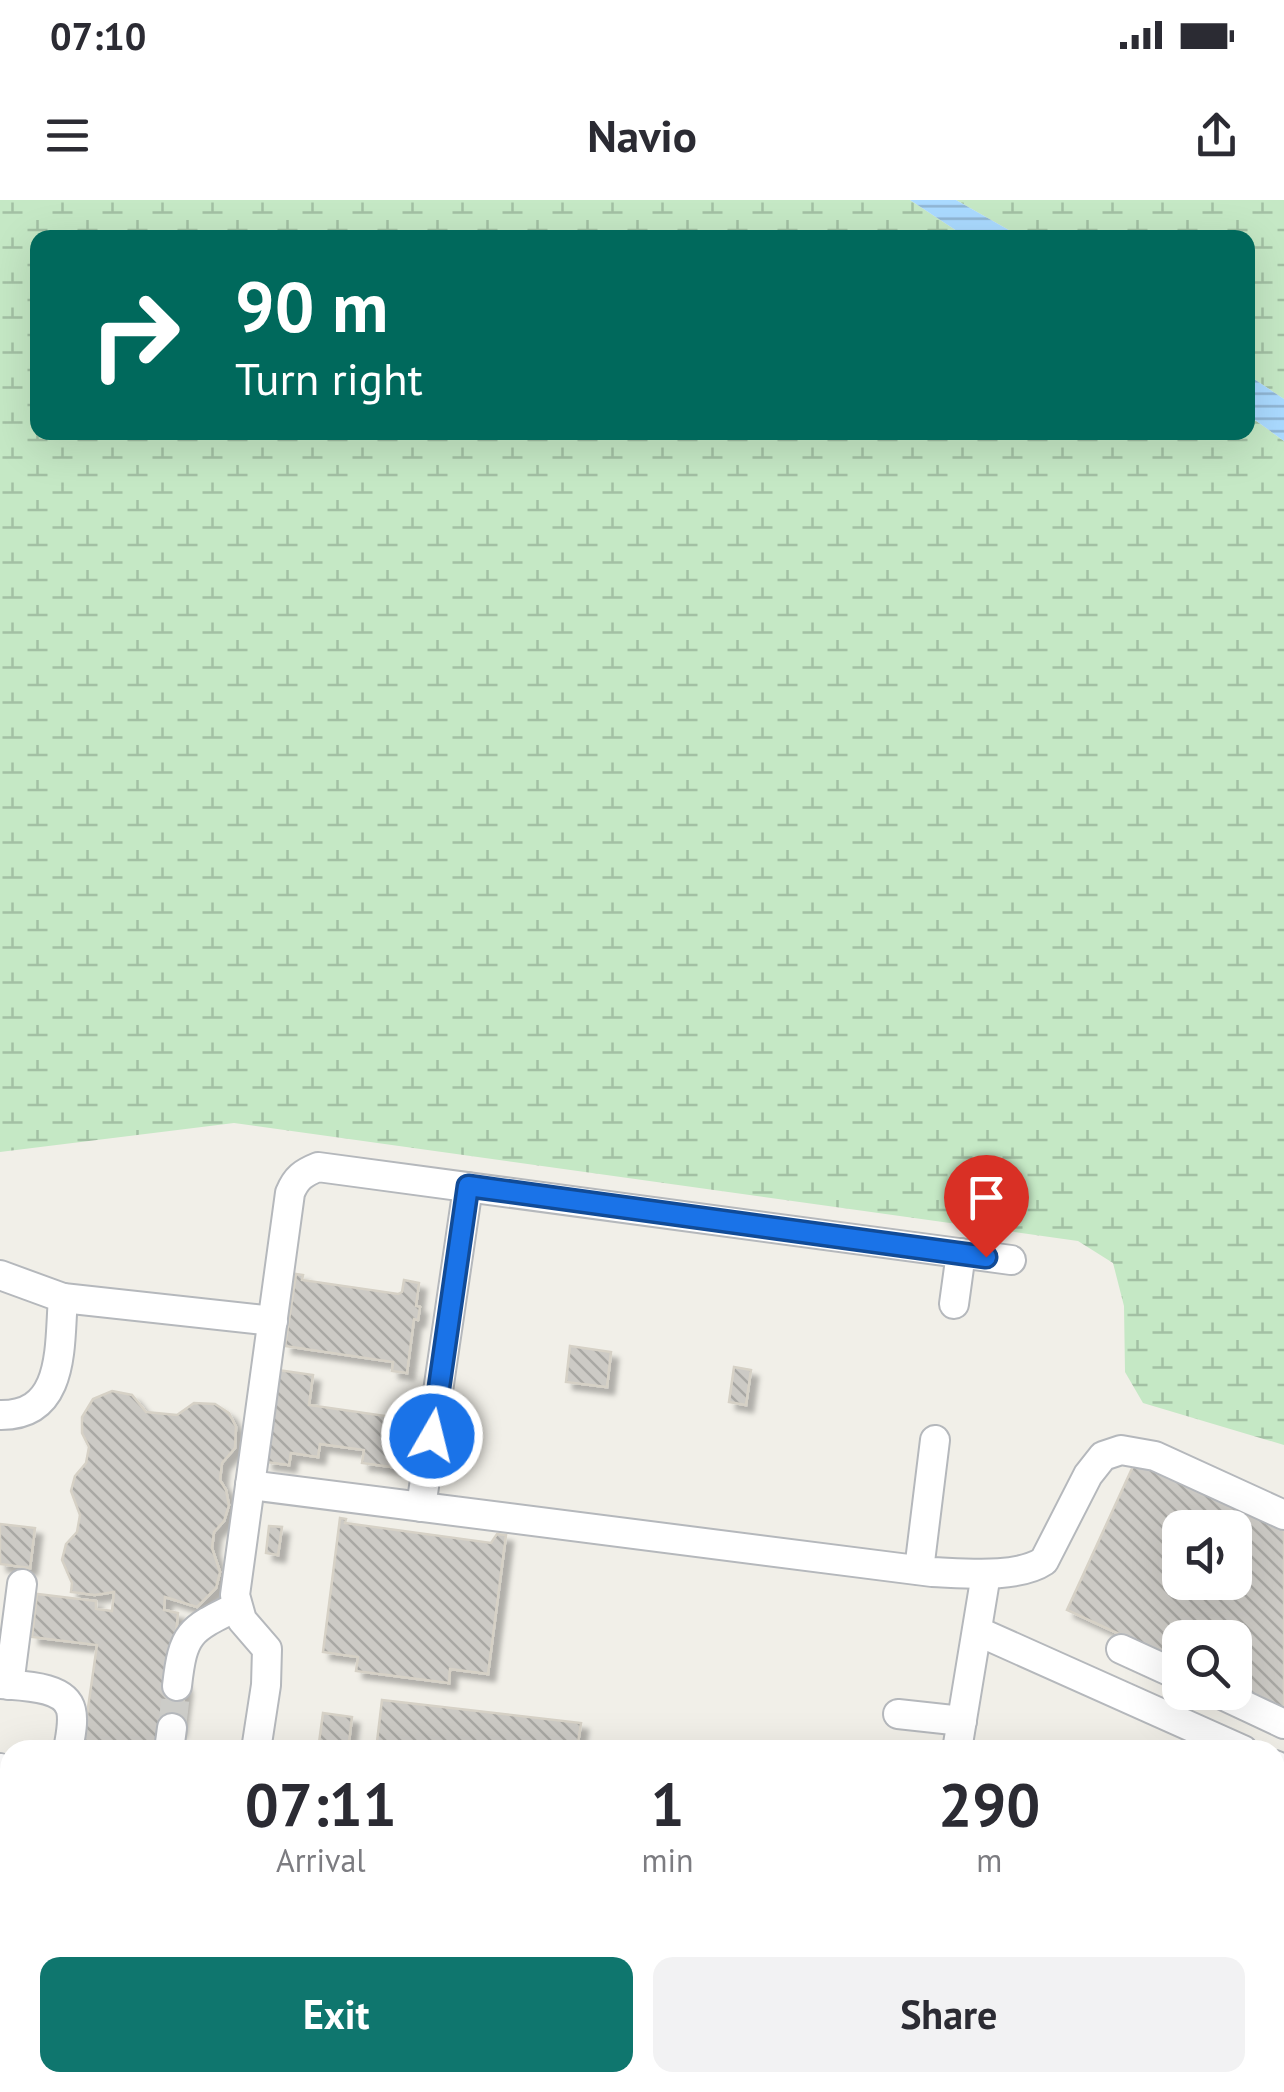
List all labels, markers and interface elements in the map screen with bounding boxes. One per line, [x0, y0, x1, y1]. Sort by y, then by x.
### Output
text: 07:10 [50, 11, 146, 60]
text: Navio [587, 106, 697, 164]
icon: menu [40, 108, 95, 163]
icon: share [1189, 108, 1244, 163]
text: 90 m [235, 261, 388, 351]
icon: right [70, 270, 200, 400]
text: Turn right [235, 349, 423, 407]
pin [944, 1155, 1029, 1258]
icon: arrive [959, 1170, 1014, 1225]
position arrow [380, 1384, 484, 1488]
map controls [1162, 1510, 1252, 1710]
button: sound [1162, 1510, 1252, 1600]
button: search [1162, 1620, 1252, 1710]
text: 07:11 [245, 1765, 397, 1843]
text: 1 [651, 1765, 685, 1843]
text: 290 [938, 1765, 1040, 1843]
text: Arrival [276, 1839, 366, 1881]
text: min [642, 1839, 694, 1881]
text: m [976, 1839, 1002, 1881]
button: Exit [40, 1957, 633, 2072]
button: Share [653, 1957, 1245, 2072]

